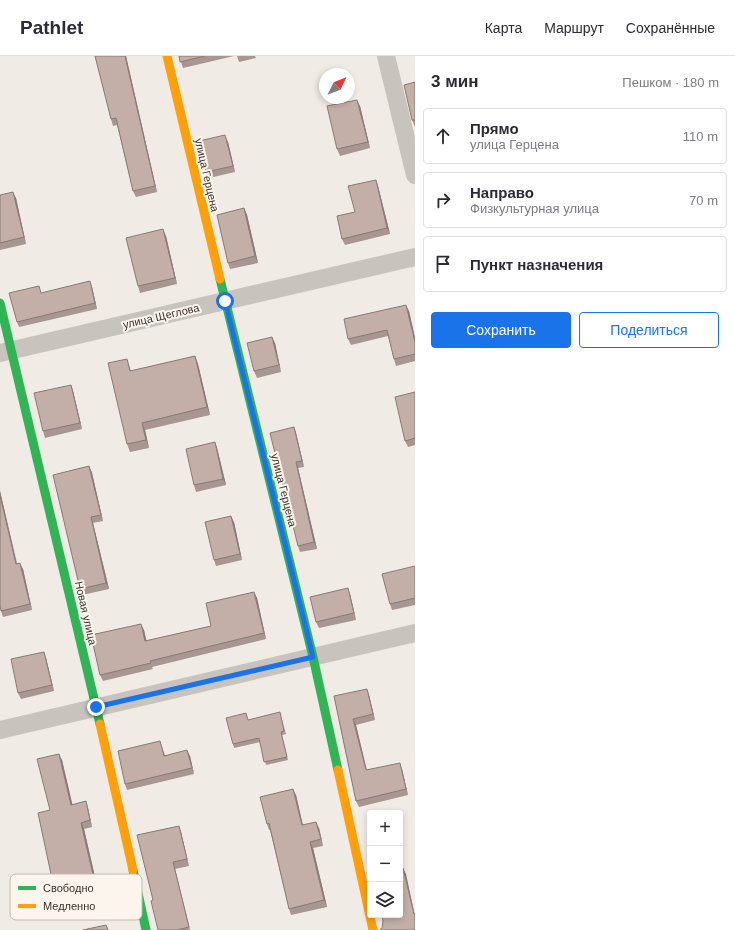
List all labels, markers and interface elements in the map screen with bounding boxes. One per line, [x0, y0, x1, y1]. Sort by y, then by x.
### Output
text: Pathlet [20, 17, 83, 38]
text: Карта [485, 20, 522, 36]
text: Маршрут [544, 20, 604, 36]
text: Сохранённые [626, 20, 715, 36]
north arrow [319, 68, 355, 104]
text: 3 мин [431, 72, 478, 91]
text: Пешком · 180 m [622, 75, 719, 90]
text: Прямо [470, 120, 519, 137]
icon: ahead [432, 125, 454, 147]
text: 110 m [683, 129, 718, 144]
street label: улица Герцена [193, 137, 222, 214]
text: улица Герцена [470, 137, 559, 152]
text: Направо [470, 184, 534, 201]
icon: right [432, 189, 454, 211]
text: 70 m [689, 193, 718, 208]
text: Физкультурная улица [470, 201, 599, 216]
icon: arrive [432, 253, 454, 275]
text: Пункт назначения [470, 256, 603, 273]
route start [216, 292, 234, 310]
street label: улица Щеглова [122, 301, 201, 331]
button: Сохранить [431, 312, 571, 348]
button: Поделиться [579, 312, 719, 348]
street label: улица Герцена [269, 452, 299, 529]
street label: Новая улица [73, 580, 99, 647]
route end [87, 698, 105, 716]
map controls [367, 810, 403, 918]
button: + [367, 810, 403, 846]
button: − [367, 846, 403, 882]
legend [10, 874, 142, 920]
text: Свободно [43, 882, 94, 894]
button: layers [367, 882, 403, 918]
text: Медленно [43, 900, 95, 912]

